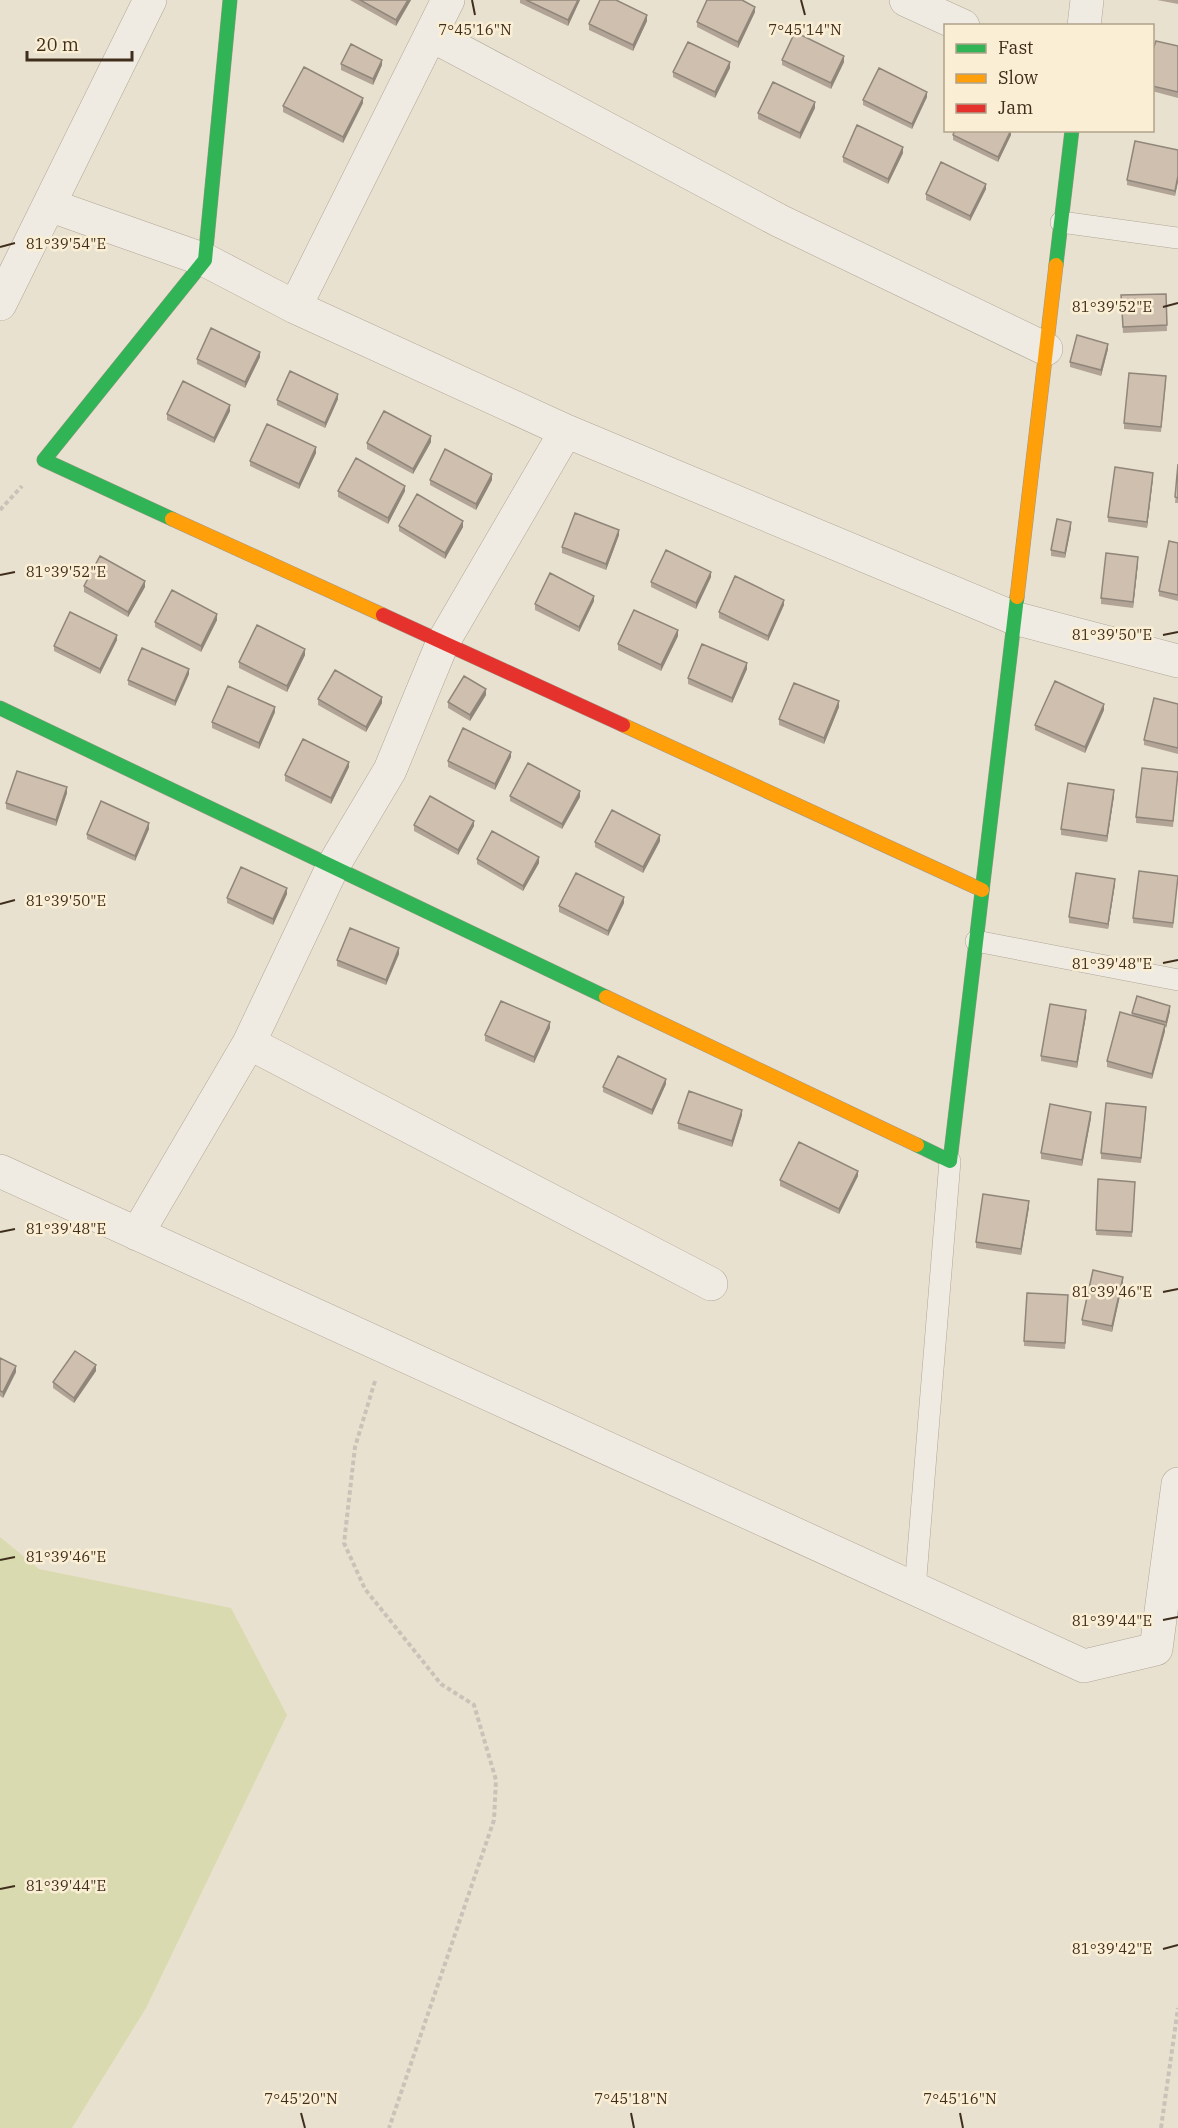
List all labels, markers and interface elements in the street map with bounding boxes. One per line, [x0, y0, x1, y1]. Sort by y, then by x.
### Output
text: 7°45'16"N [438, 20, 512, 39]
text: 7°45'14"N [768, 20, 842, 39]
scale bar [27, 24, 132, 62]
legend [944, 24, 1154, 132]
text: 20 m [36, 33, 79, 56]
text: Fast [998, 36, 1033, 59]
text: Slow [998, 66, 1038, 89]
text: Jam [998, 96, 1033, 119]
text: 81°39'54"E [26, 234, 106, 253]
text: 81°39'52"E [1072, 297, 1152, 316]
text: 81°39'52"E [26, 562, 106, 581]
text: 81°39'50"E [1072, 625, 1152, 644]
text: 81°39'50"E [26, 891, 106, 910]
text: 81°39'48"E [1072, 954, 1152, 973]
text: 81°39'48"E [26, 1219, 106, 1238]
text: 81°39'46"E [1072, 1282, 1152, 1301]
text: 81°39'46"E [26, 1547, 106, 1566]
text: 81°39'44"E [1072, 1611, 1152, 1630]
text: 81°39'44"E [26, 1876, 106, 1895]
text: 81°39'42"E [1072, 1939, 1152, 1958]
text: 7°45'20"N [264, 2089, 338, 2108]
text: 7°45'18"N [594, 2089, 668, 2108]
text: 7°45'16"N [923, 2089, 997, 2108]

